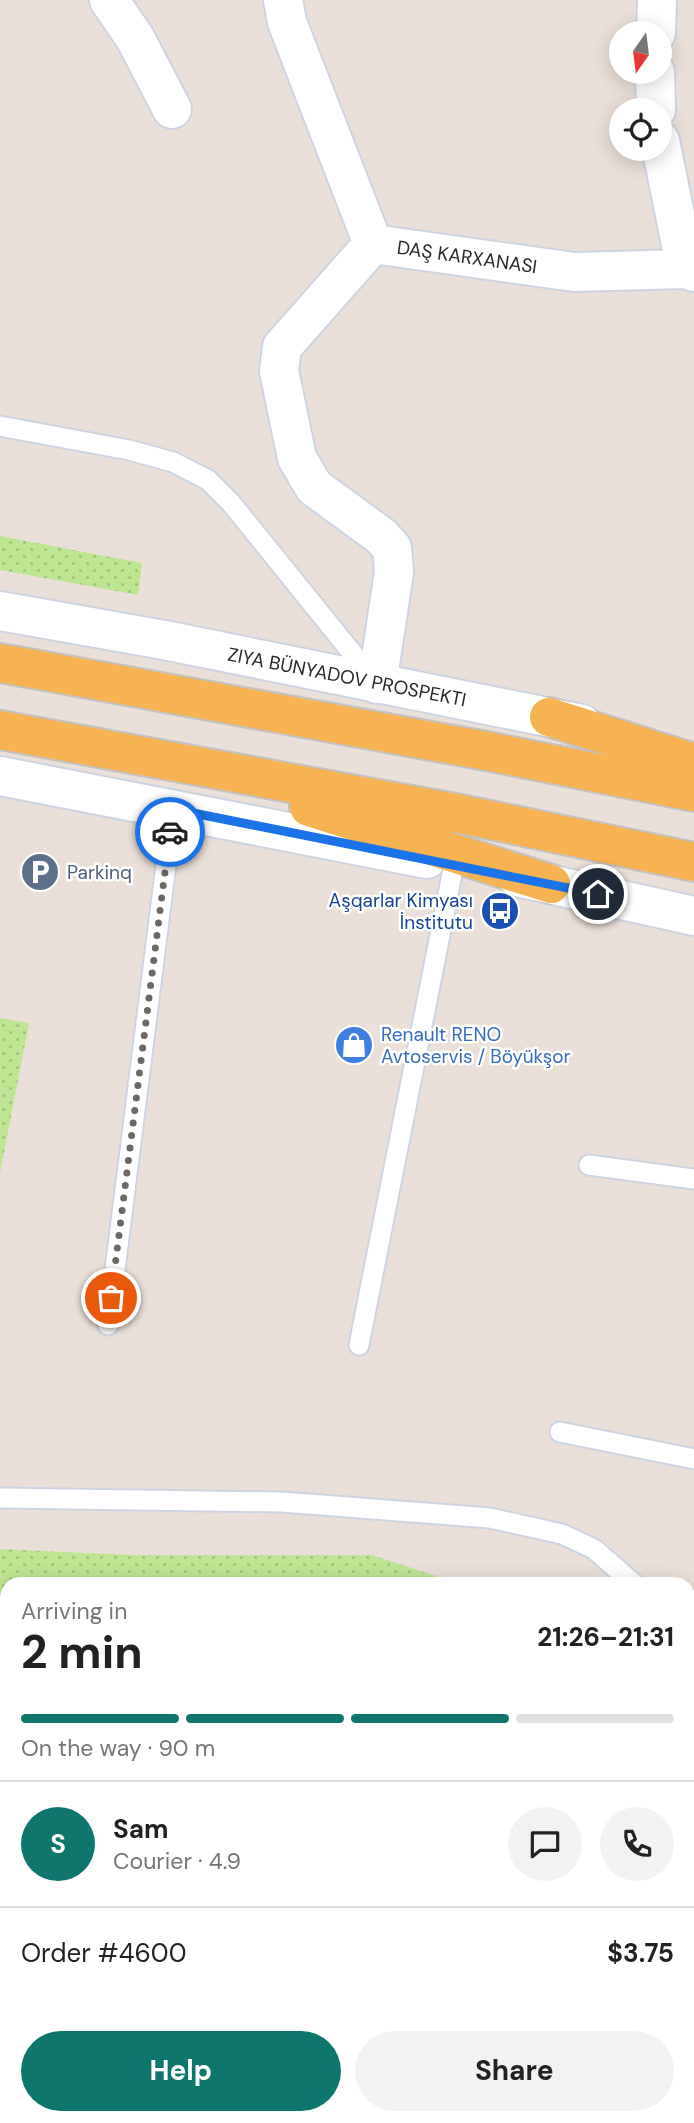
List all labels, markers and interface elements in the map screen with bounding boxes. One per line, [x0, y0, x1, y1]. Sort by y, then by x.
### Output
north arrow [609, 21, 672, 84]
map controls [609, 21, 672, 161]
button: locate [609, 98, 672, 161]
street label: DAŞ KARXANASI [395, 235, 539, 279]
street label: ZIYA BÜNYADOV PROSPEKTI [226, 642, 468, 712]
courier [135, 797, 205, 867]
icon: car [151, 813, 189, 851]
parking icon: Parkinq [19, 851, 61, 893]
place label: Parkinq [67, 860, 132, 885]
pin [568, 864, 628, 924]
icon: home [579, 875, 617, 913]
place label: Aşqarlar Kimyası İnstitutu [329, 888, 473, 935]
bus stop icon: Aşqarlar Kimyası İnstitutu [479, 890, 521, 932]
place label: Renault RENO Avtoservis / Böyükşor [381, 1022, 570, 1069]
shop icon: Renault RENO Avtoservis / Böyükşor [333, 1024, 375, 1066]
pin [81, 1268, 141, 1328]
icon: bag [92, 1279, 130, 1317]
text: Arriving in [21, 1596, 127, 1626]
text: 21:26–21:31 [537, 1620, 674, 1654]
text: 2 min [21, 1622, 143, 1682]
text: On the way · 90 m [21, 1733, 215, 1763]
button: chat [508, 1807, 582, 1881]
button: phone [600, 1807, 674, 1881]
text: Sam [113, 1812, 168, 1846]
text: S [50, 1827, 66, 1861]
text: Courier · 4.9 [113, 1846, 241, 1876]
text: Order #4600 [21, 1936, 186, 1970]
text: $3.75 [607, 1936, 674, 1970]
button: Help [21, 2031, 341, 2111]
button: Share [355, 2031, 674, 2111]

